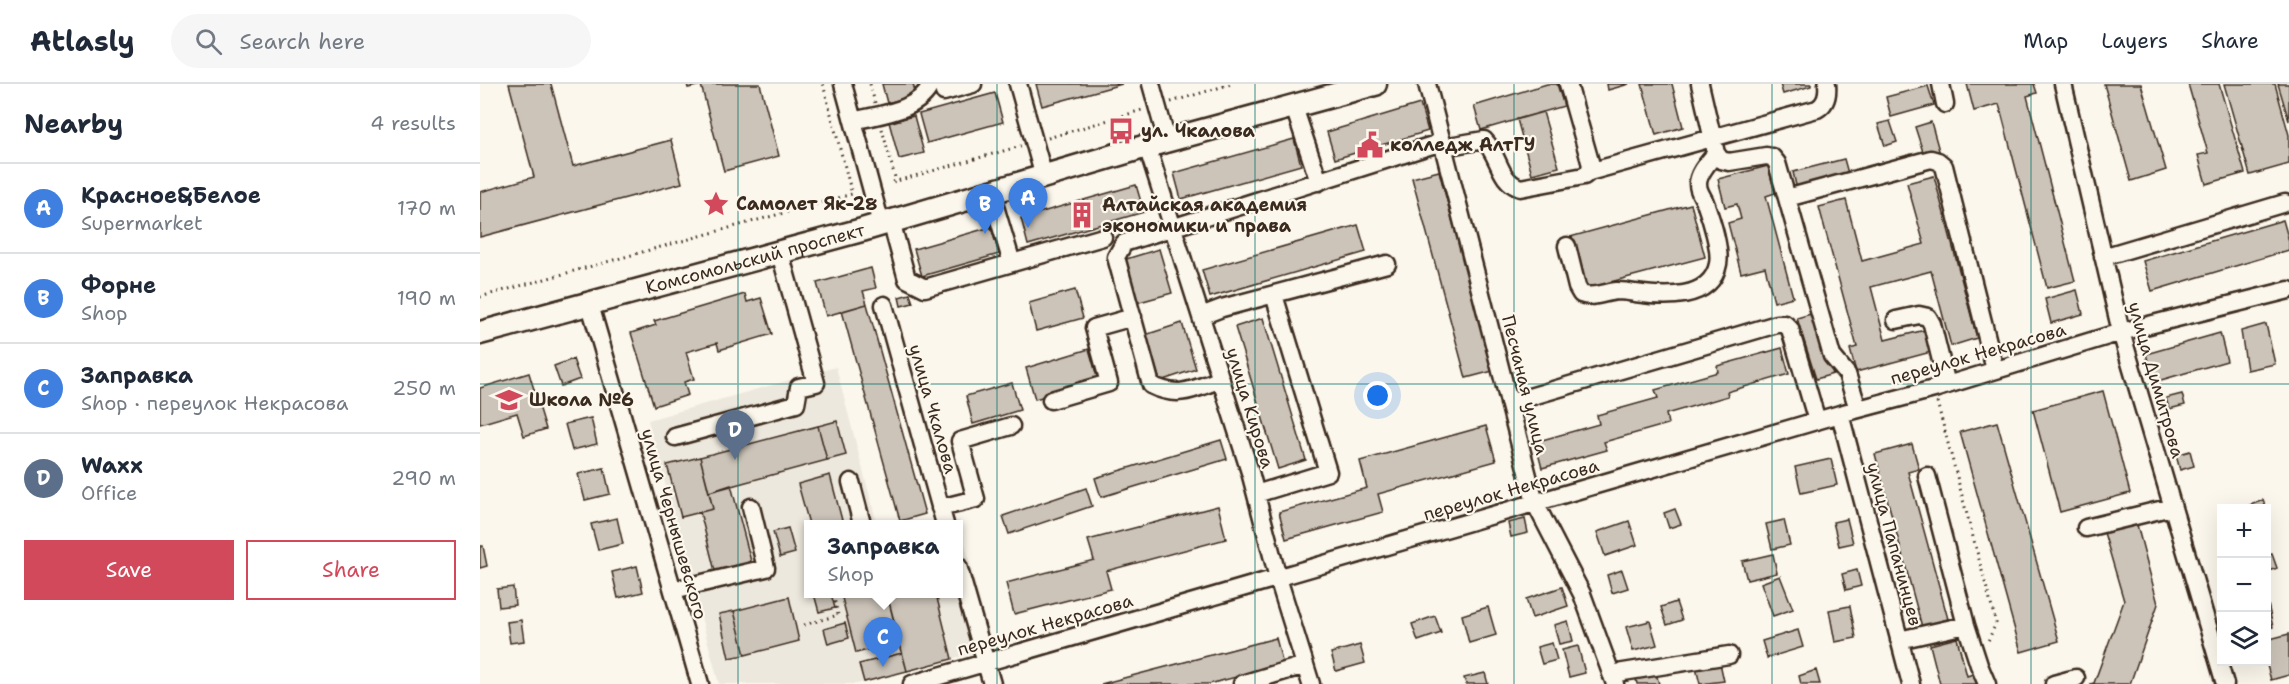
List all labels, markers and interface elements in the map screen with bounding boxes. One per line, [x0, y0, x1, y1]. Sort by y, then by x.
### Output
search box [171, 14, 591, 68]
text: Atlasly [30, 22, 135, 60]
icon: search [192, 25, 225, 58]
text: Search here [240, 27, 365, 56]
text: Map [2023, 27, 2068, 55]
text: Layers [2101, 27, 2168, 55]
text: Share [2201, 27, 2259, 55]
text: Nearby [24, 106, 123, 141]
text: 4 results [370, 110, 456, 136]
bus stop icon: ул. Чкалова [1106, 116, 1136, 146]
place label: ул. Чкалова [1141, 119, 1256, 143]
public building icon: колледж АлтГУ [1355, 130, 1385, 160]
place label: колледж АлтГУ [1390, 133, 1535, 157]
pin: A [1008, 178, 1048, 228]
text: Красное&Белое [81, 181, 261, 210]
pin: B [966, 184, 1004, 234]
place icon: Самолет Як-28 [701, 189, 731, 219]
place label: Самолет Як-28 [736, 192, 878, 216]
place label: Алтайская академия экономики и права [1102, 193, 1307, 238]
text: A [36, 195, 51, 221]
text: 170 m [397, 195, 456, 221]
building icon: Алтайская академия экономики и права [1067, 200, 1097, 230]
text: Supermarket [81, 210, 203, 236]
street label: Комсомольский проспект [643, 218, 868, 300]
text: Форне [81, 271, 156, 300]
text: B [37, 285, 50, 311]
text: 190 m [397, 285, 456, 311]
street label: улица Димитрова [2122, 299, 2190, 461]
text: Shop [81, 300, 128, 326]
street label: Песчаная улица [1496, 313, 1554, 457]
street label: переулок Некрасова [1887, 317, 2069, 391]
street label: улица Чкалова [903, 342, 963, 476]
street label: улица Кирова [1220, 345, 1280, 471]
text: Заправка [81, 361, 193, 390]
text: C [37, 375, 50, 401]
text: 250 m [392, 375, 456, 401]
your location [1363, 381, 1392, 410]
school or university icon: Школа №6 [494, 385, 524, 415]
place label: Школа №6 [529, 388, 634, 412]
text: Shop · переулок Некрасова [81, 390, 349, 416]
pin: D [716, 410, 754, 460]
street label: улица Чернышевского [635, 426, 713, 622]
text: Waxx [81, 451, 143, 480]
street label: переулок Некрасова [1420, 453, 1602, 527]
street label: улица Папанинцев [1861, 460, 1927, 628]
text: D [36, 465, 51, 491]
text: 290 m [391, 465, 456, 491]
text: Office [81, 480, 137, 506]
map controls [2217, 504, 2271, 666]
button: + [2217, 504, 2271, 558]
popup [804, 520, 963, 598]
text: Заправка [828, 532, 939, 561]
button: Save [24, 540, 234, 600]
button: Share [246, 540, 456, 600]
button: − [2217, 558, 2271, 612]
text: Shop [828, 561, 874, 587]
street label: переулок Некрасова [954, 588, 1136, 662]
button: layers [2217, 612, 2271, 666]
pin: C [864, 618, 902, 667]

